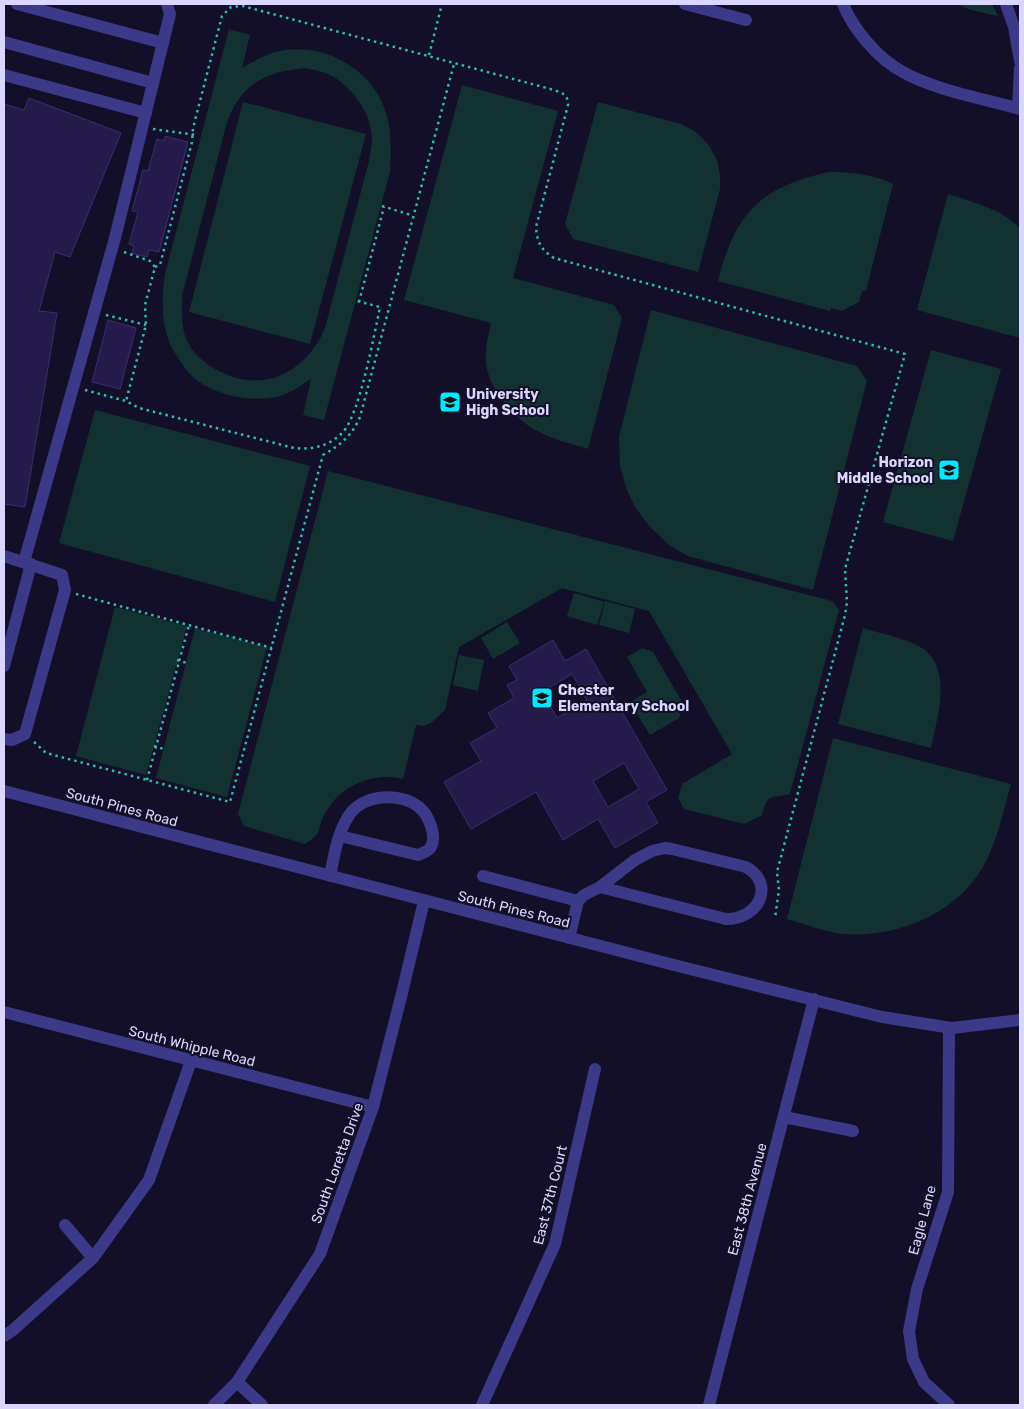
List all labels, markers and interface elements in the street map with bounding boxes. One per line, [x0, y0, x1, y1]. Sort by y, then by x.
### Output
place label: University High School [466, 386, 549, 419]
school or university icon: University High School [438, 390, 462, 414]
place label: Horizon Middle School [837, 454, 933, 487]
school or university icon: Horizon Middle School [937, 458, 961, 482]
place label: Chester Elementary School [558, 682, 689, 715]
school or university icon: Chester Elementary School [530, 686, 554, 710]
street label: South Pines Road [64, 784, 180, 831]
street label: South Pines Road [456, 887, 572, 932]
street label: South Whipple Road [127, 1023, 257, 1070]
street label: South Loretta Drive [308, 1100, 367, 1226]
street label: East 38th Avenue [724, 1141, 771, 1257]
street label: East 37th Court [530, 1143, 571, 1247]
street label: Eagle Lane [905, 1183, 940, 1257]

